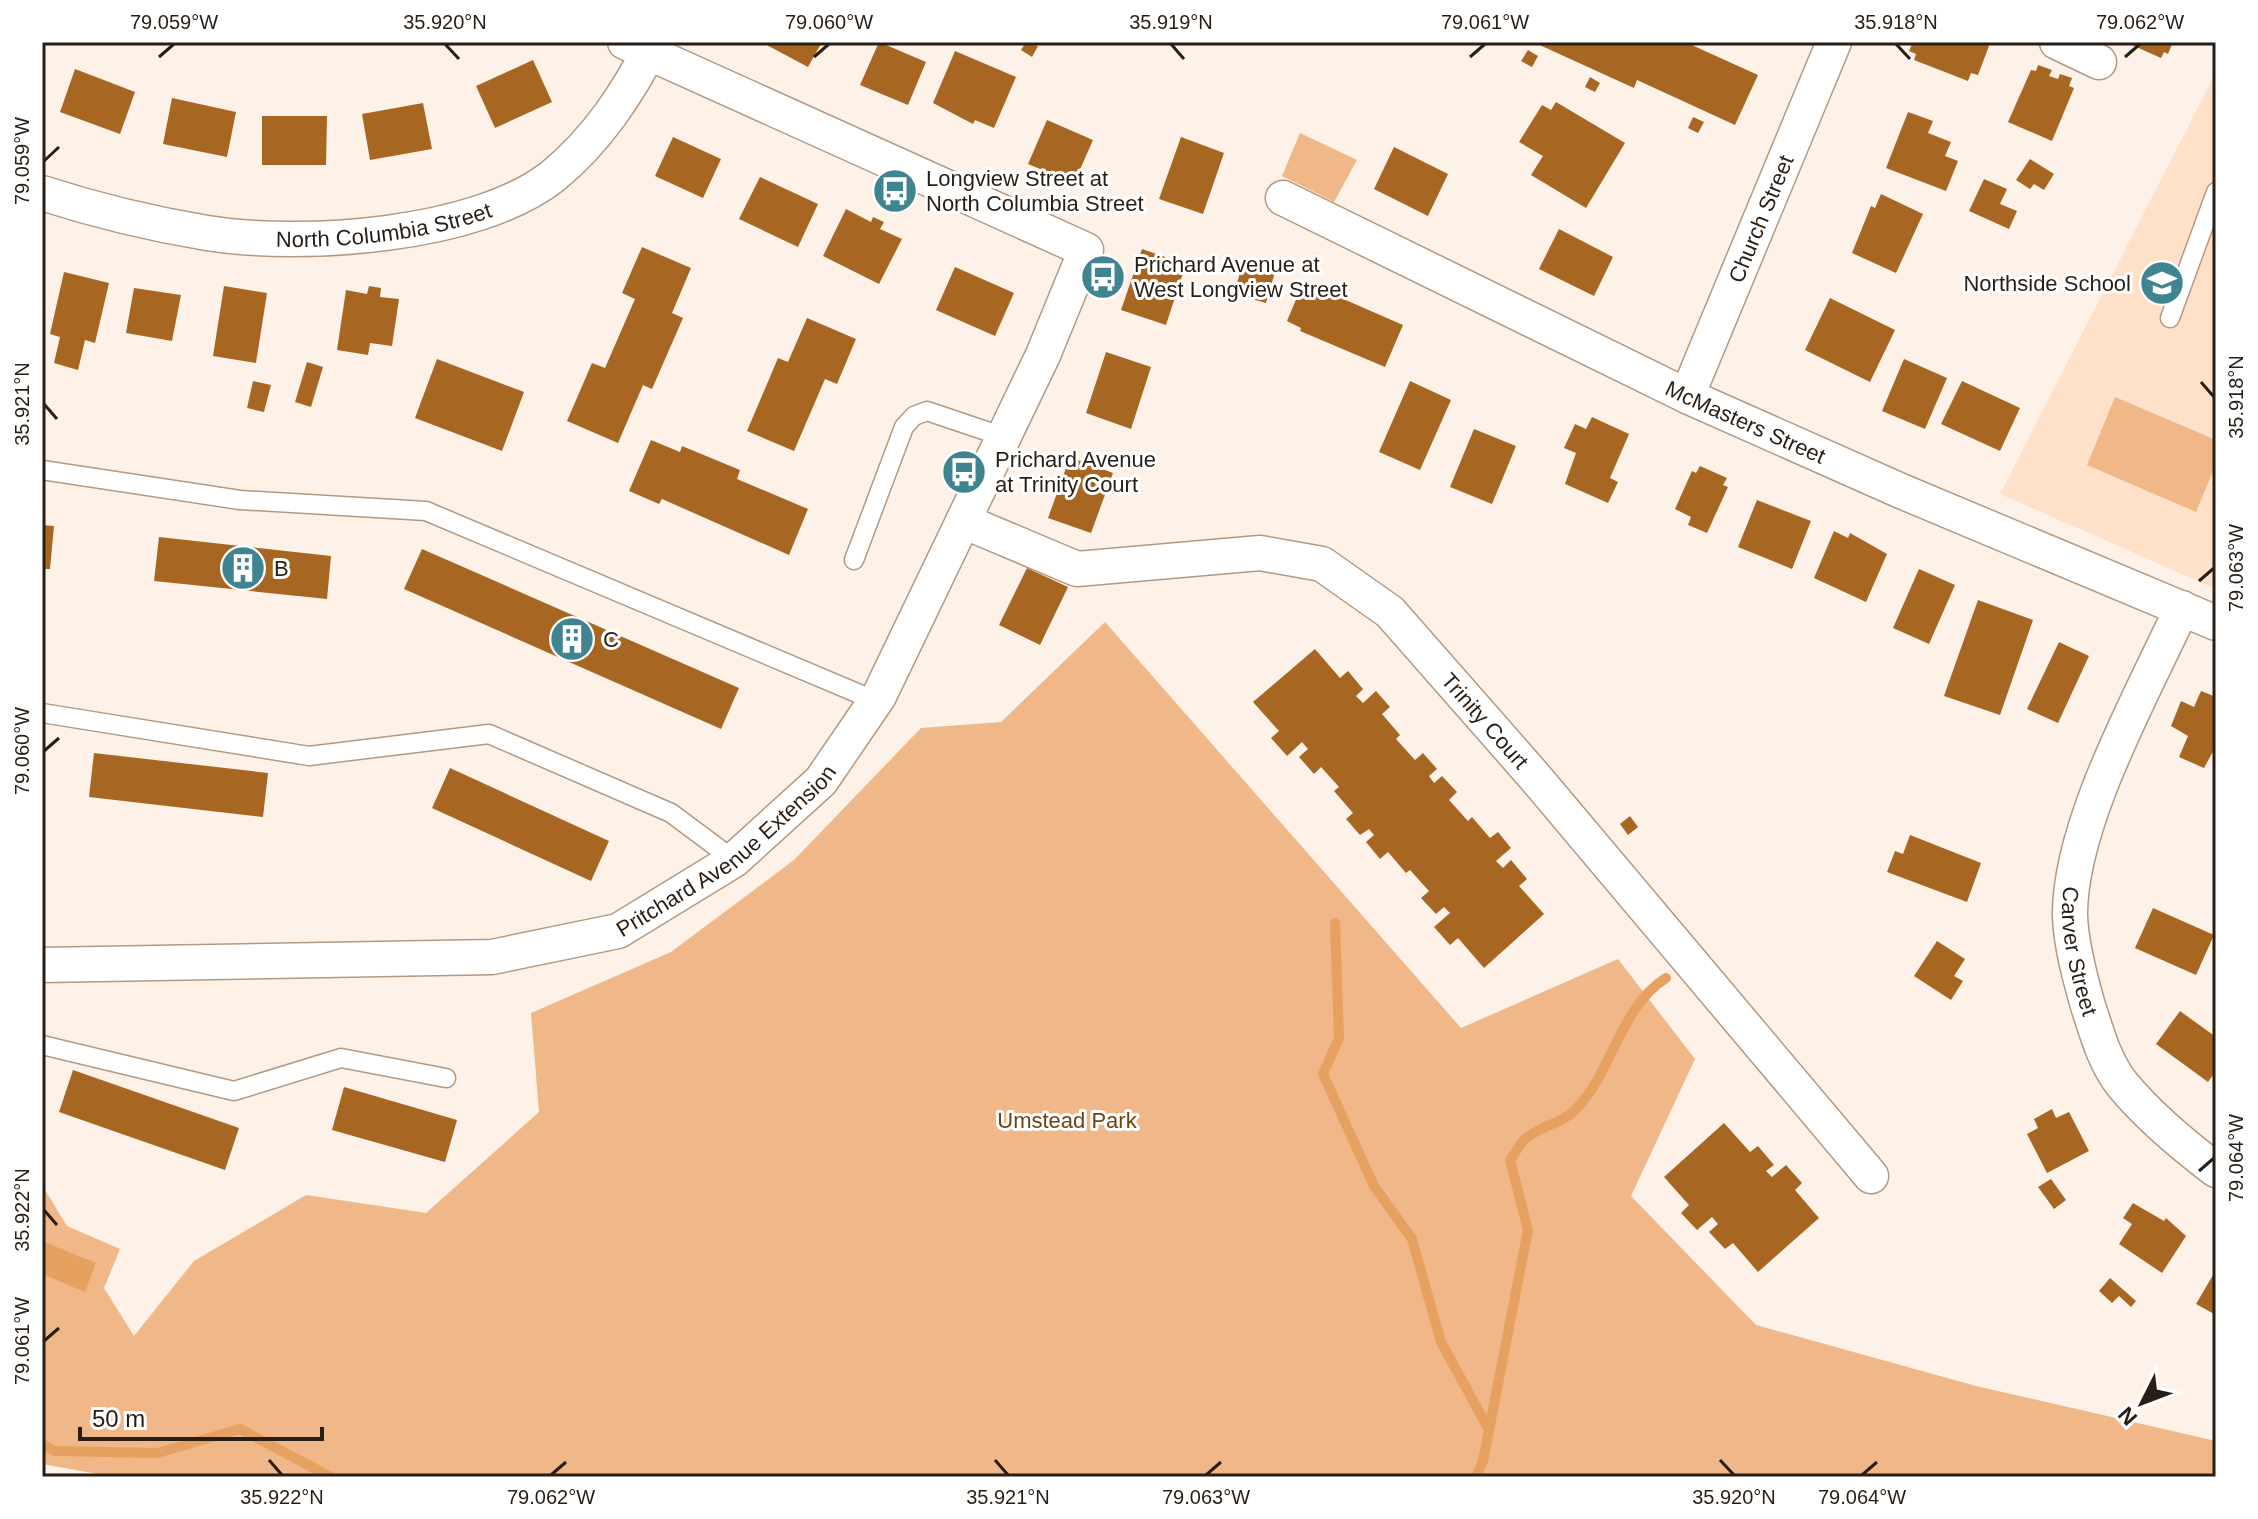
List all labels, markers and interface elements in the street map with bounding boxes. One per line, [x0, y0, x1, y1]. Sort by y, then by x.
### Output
text: 79.059°W [130, 11, 218, 33]
text: 35.920°N [403, 11, 487, 33]
text: 79.060°W [785, 11, 873, 33]
text: 35.919°N [1129, 11, 1213, 33]
text: 79.061°W [1441, 11, 1529, 33]
text: 35.918°N [1854, 11, 1938, 33]
text: 79.062°W [2096, 11, 2184, 33]
text: 79.059°W [11, 117, 33, 205]
street label: Church Street [1723, 151, 1798, 286]
place label: Longview Street at North Columbia Street [926, 166, 1144, 216]
bus stop icon: Longview Street at North Columbia Street [871, 167, 919, 215]
street label: North Columbia Street [276, 197, 495, 252]
place label: Prichard Avenue at West Longview Street [1134, 252, 1348, 302]
bus stop icon: Prichard Avenue at West Longview Street [1079, 253, 1127, 301]
school or university icon: Northside School [2138, 259, 2186, 307]
place label: Northside School [1963, 271, 2131, 296]
text: 35.918°N [2225, 355, 2247, 439]
text: 35.921°N [11, 362, 33, 446]
street label: McMasters Street [1662, 375, 1829, 468]
place label: Prichard Avenue at Trinity Court [995, 447, 1156, 497]
bus stop icon: Prichard Avenue at Trinity Court [940, 448, 988, 496]
text: 79.063°W [2225, 524, 2247, 612]
building icon: B [219, 544, 267, 592]
place label: B [274, 556, 289, 581]
building icon: C [548, 615, 596, 663]
place label: C [603, 627, 619, 652]
street label: Trinity Court [1437, 668, 1534, 773]
text: 79.060°W [11, 707, 33, 795]
street label: Pritchard Avenue Extension [612, 760, 841, 942]
street label: Carver Street [2057, 885, 2103, 1019]
park label: Umstead Park [997, 1108, 1138, 1133]
text: 79.064°W [2225, 1114, 2247, 1202]
text: 35.922°N [11, 1168, 33, 1252]
text: 79.061°W [11, 1297, 33, 1385]
north arrow [2102, 1363, 2182, 1443]
scale bar [80, 1391, 322, 1441]
text: N [2113, 1402, 2142, 1430]
text: 50 m [92, 1405, 145, 1432]
text: 35.922°N [240, 1486, 324, 1508]
text: 79.062°W [507, 1486, 595, 1508]
text: 35.921°N [966, 1486, 1050, 1508]
text: 79.063°W [1162, 1486, 1250, 1508]
text: 35.920°N [1692, 1486, 1776, 1508]
text: 79.064°W [1818, 1486, 1906, 1508]

